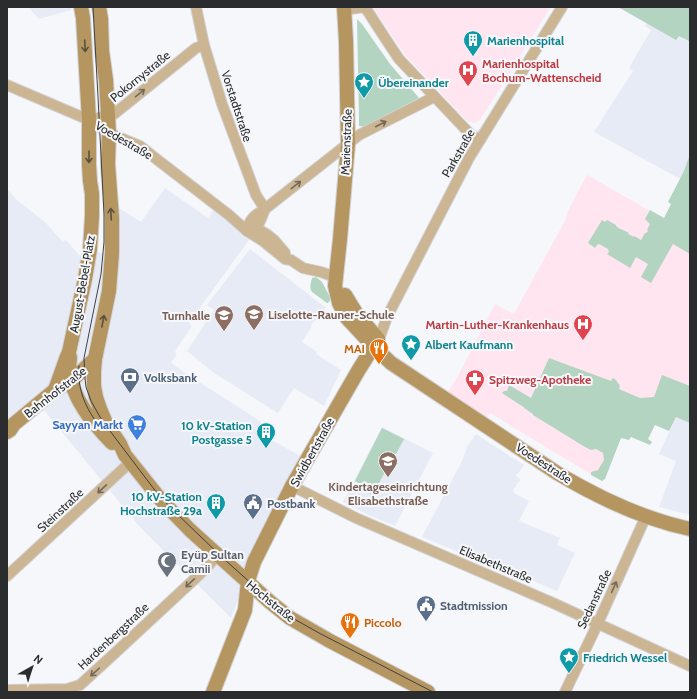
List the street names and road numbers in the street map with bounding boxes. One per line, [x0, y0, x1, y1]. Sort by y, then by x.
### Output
street label: Pokornystraße [107, 47, 173, 105]
street label: Vorstadtstraße [218, 69, 256, 143]
street label: Marienstraße [337, 109, 355, 175]
street label: Voedestraße [93, 118, 155, 162]
street label: Parkstraße [438, 126, 478, 180]
street label: August-Bebel-Platz [66, 234, 98, 334]
street label: Bahnhofstraße [21, 363, 89, 421]
street label: Swidbertstraße [287, 415, 337, 489]
street label: Voedestraße [513, 439, 575, 487]
street label: Steinstraße [34, 485, 86, 535]
street label: Elisabethstraße [457, 542, 535, 586]
street label: Sedanstraße [574, 567, 614, 631]
street label: Hochstraße [244, 577, 298, 625]
street label: Hardenbergstraße [75, 599, 151, 673]

